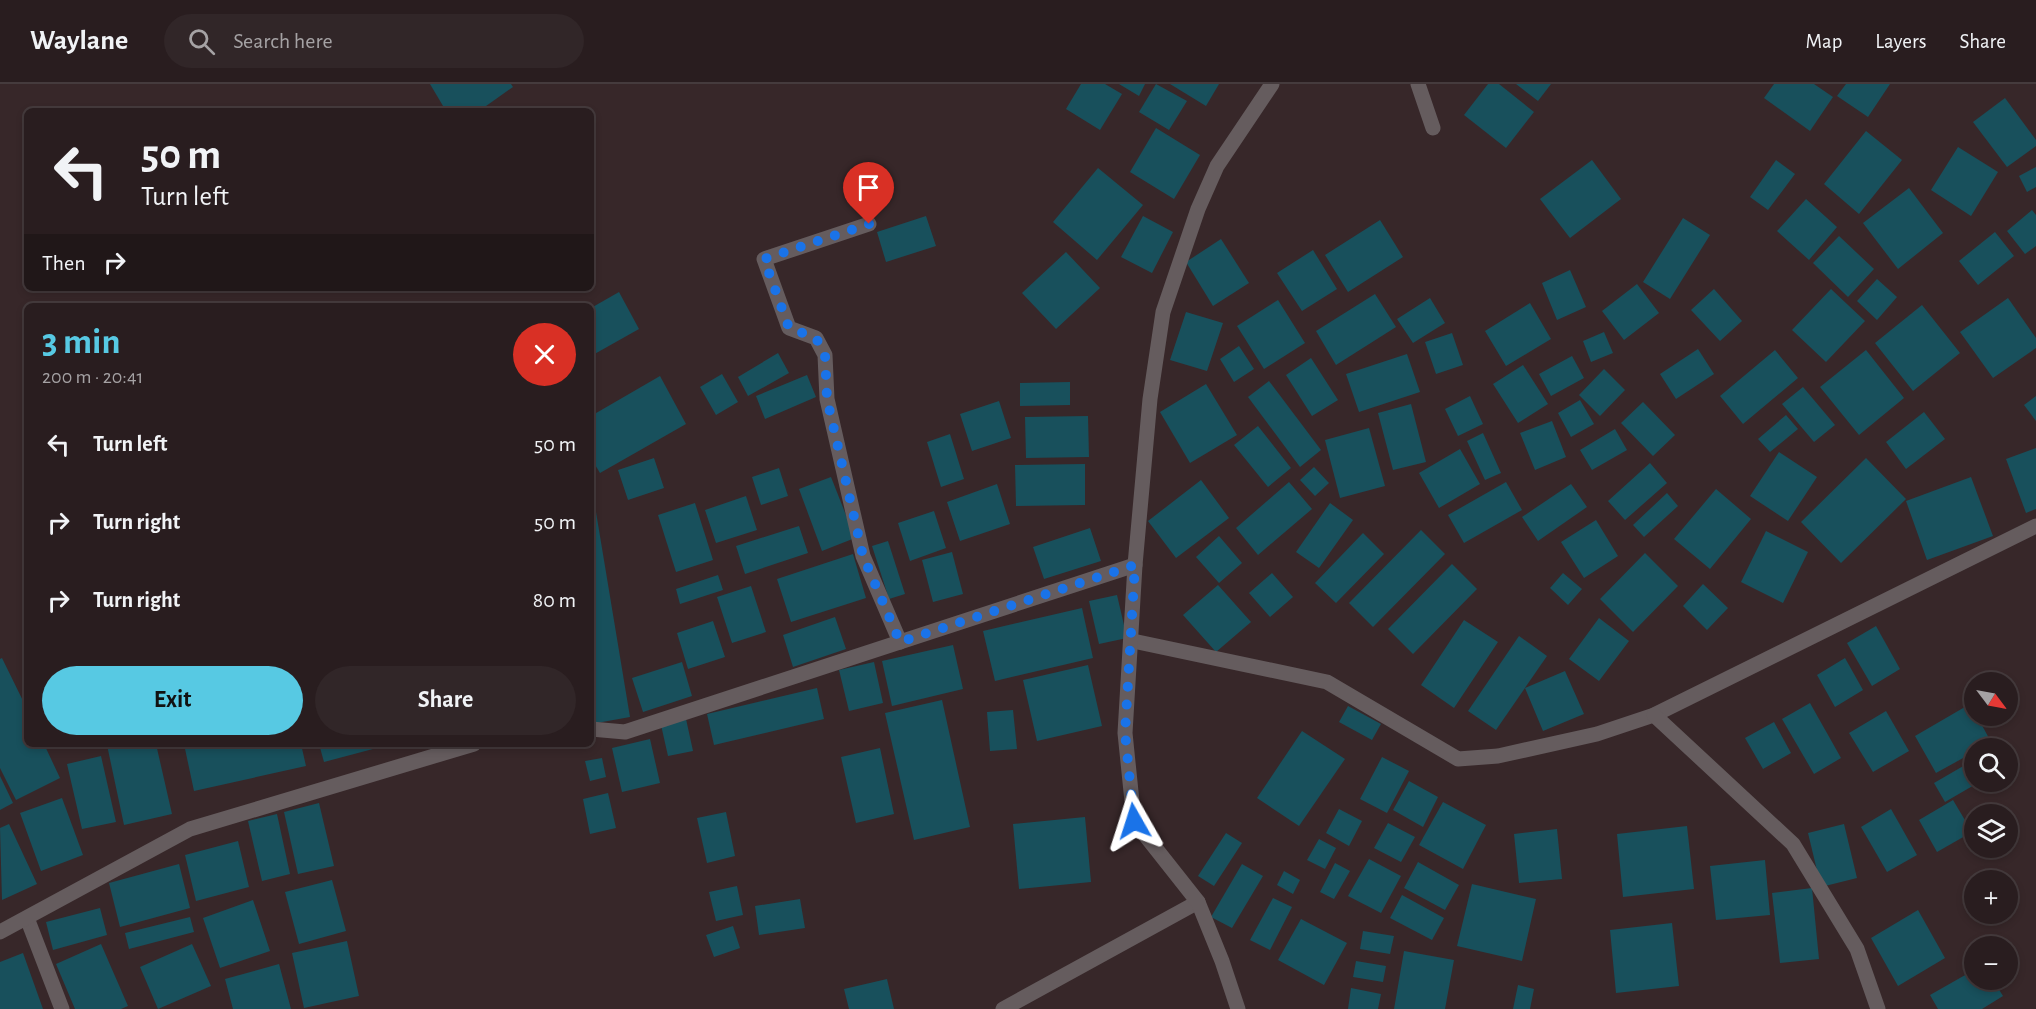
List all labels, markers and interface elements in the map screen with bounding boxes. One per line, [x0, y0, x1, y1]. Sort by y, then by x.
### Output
search box [164, 14, 584, 68]
icon: search [185, 25, 218, 58]
text: Waylane [30, 27, 128, 55]
text: Search here [233, 30, 333, 52]
text: Map [1806, 31, 1842, 52]
text: Layers [1875, 31, 1926, 52]
text: Share [1959, 31, 2006, 52]
icon: left [42, 132, 120, 210]
text: 50 m [141, 134, 221, 176]
pin [843, 162, 894, 224]
icon: arrive [852, 171, 885, 204]
text: Turn left [141, 183, 229, 210]
icon: right [98, 246, 131, 279]
text: Then [42, 252, 86, 274]
button: close [513, 323, 576, 386]
text: 3 min [42, 324, 120, 360]
text: 200 m · 20:41 [42, 367, 143, 387]
icon: left [42, 428, 75, 461]
text: Turn left [93, 433, 167, 455]
text: 50 m [534, 433, 576, 455]
icon: right [42, 506, 75, 539]
text: Turn right [93, 511, 180, 533]
text: 50 m [534, 511, 576, 533]
icon: right [42, 584, 75, 617]
text: Turn right [93, 589, 180, 611]
text: 80 m [533, 589, 576, 611]
button: Exit [42, 666, 303, 735]
button: Share [315, 666, 576, 735]
north arrow [1964, 672, 2018, 726]
map controls [1964, 672, 2018, 990]
button: search [1964, 738, 2018, 792]
position arrow [1102, 789, 1166, 853]
button: layers [1964, 804, 2018, 858]
button: + [1964, 870, 2018, 924]
button: − [1964, 936, 2018, 990]

